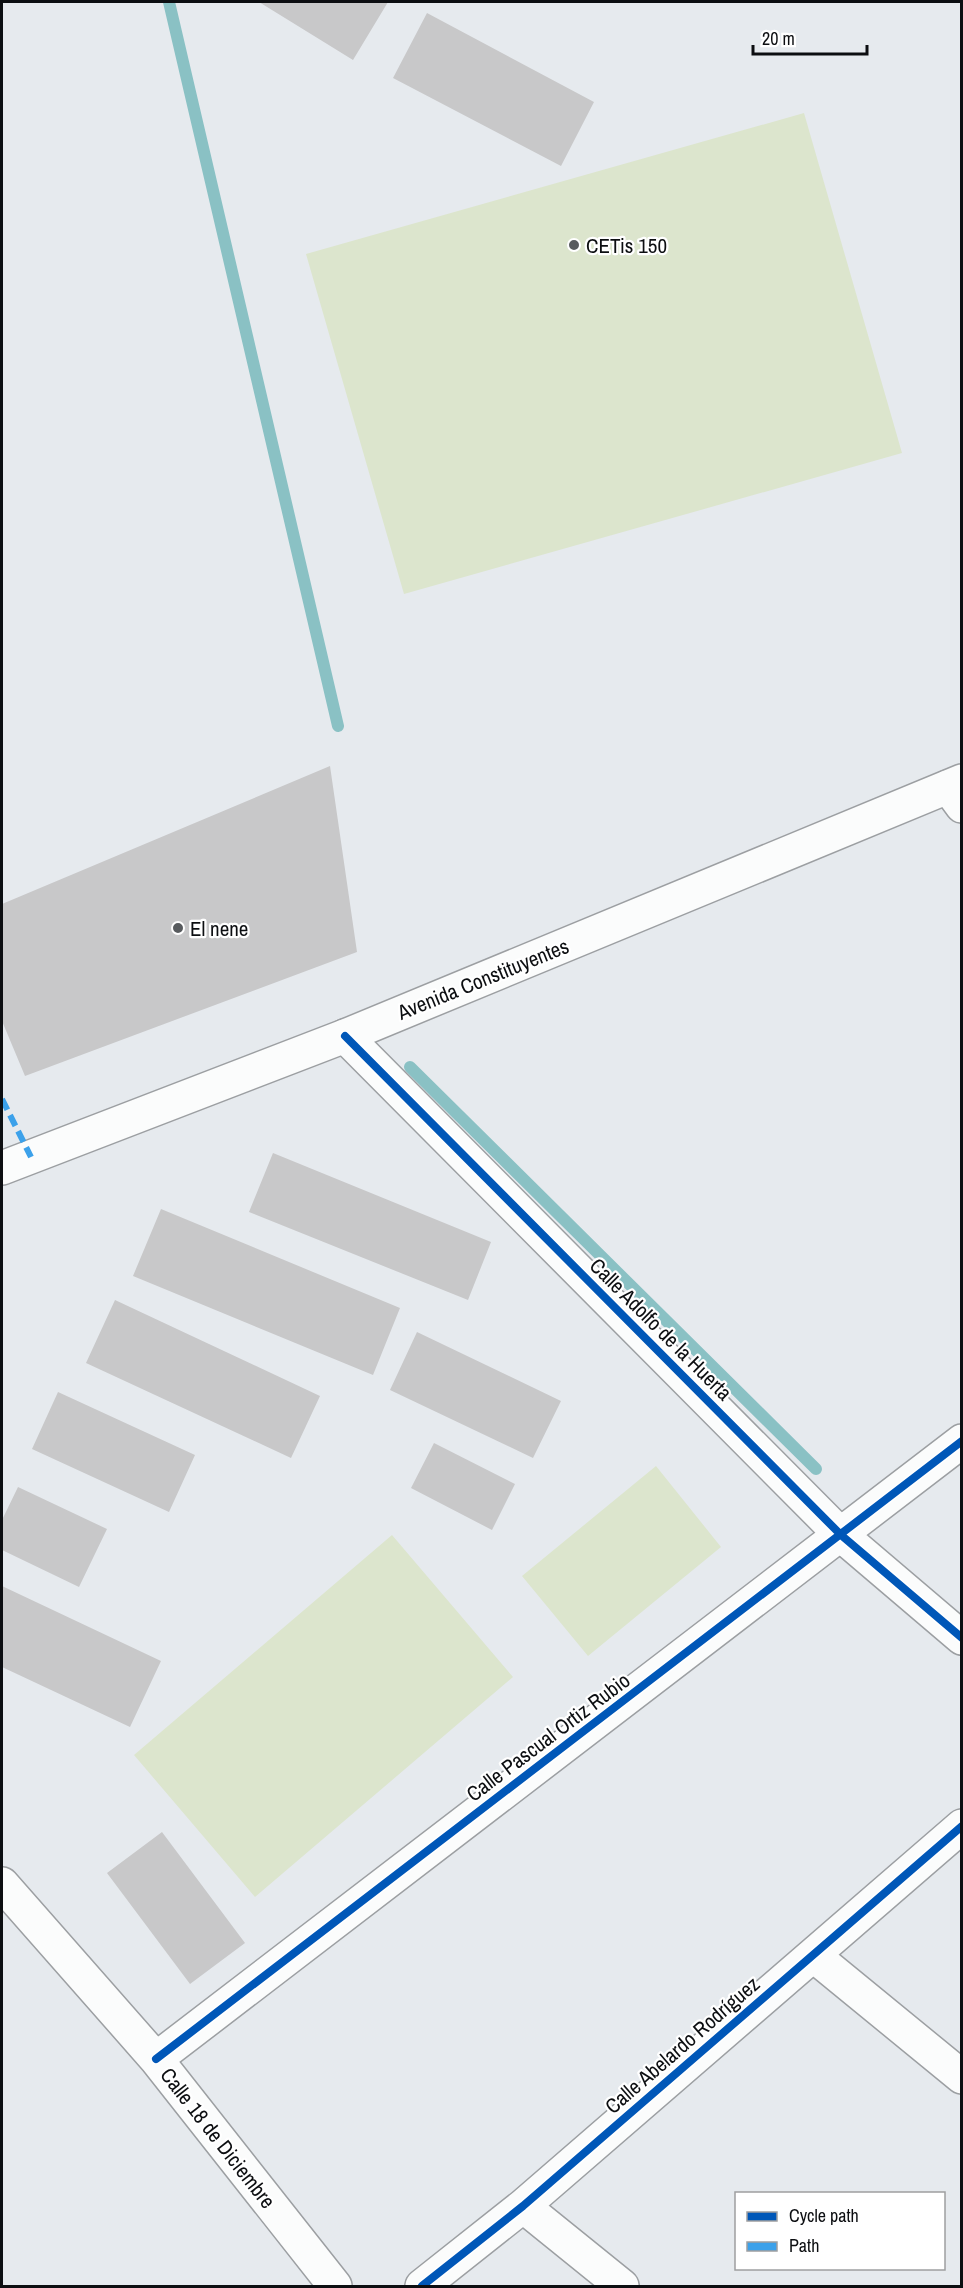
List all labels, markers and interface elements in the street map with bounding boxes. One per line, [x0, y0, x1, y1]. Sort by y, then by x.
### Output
scale bar [753, 18, 867, 56]
text: 20 m [762, 26, 795, 51]
place label: CETis 150 [586, 231, 667, 260]
marker: CETis 150 [567, 238, 581, 252]
place label: El nene [190, 914, 248, 943]
marker: El nene [171, 921, 185, 935]
street label: Avenida Constituyentes [392, 931, 573, 1027]
street label: Calle Adolfo de la Huerta [583, 1251, 739, 1407]
street label: Calle Pascual Ortiz Rubio [460, 1666, 636, 1808]
street label: Calle Abelardo Rodríguez [598, 1969, 766, 2120]
street label: Calle 18 de Diciembre [154, 2062, 282, 2214]
legend [735, 2192, 945, 2270]
text: Cycle path [789, 2203, 859, 2228]
text: Path [789, 2233, 819, 2258]

